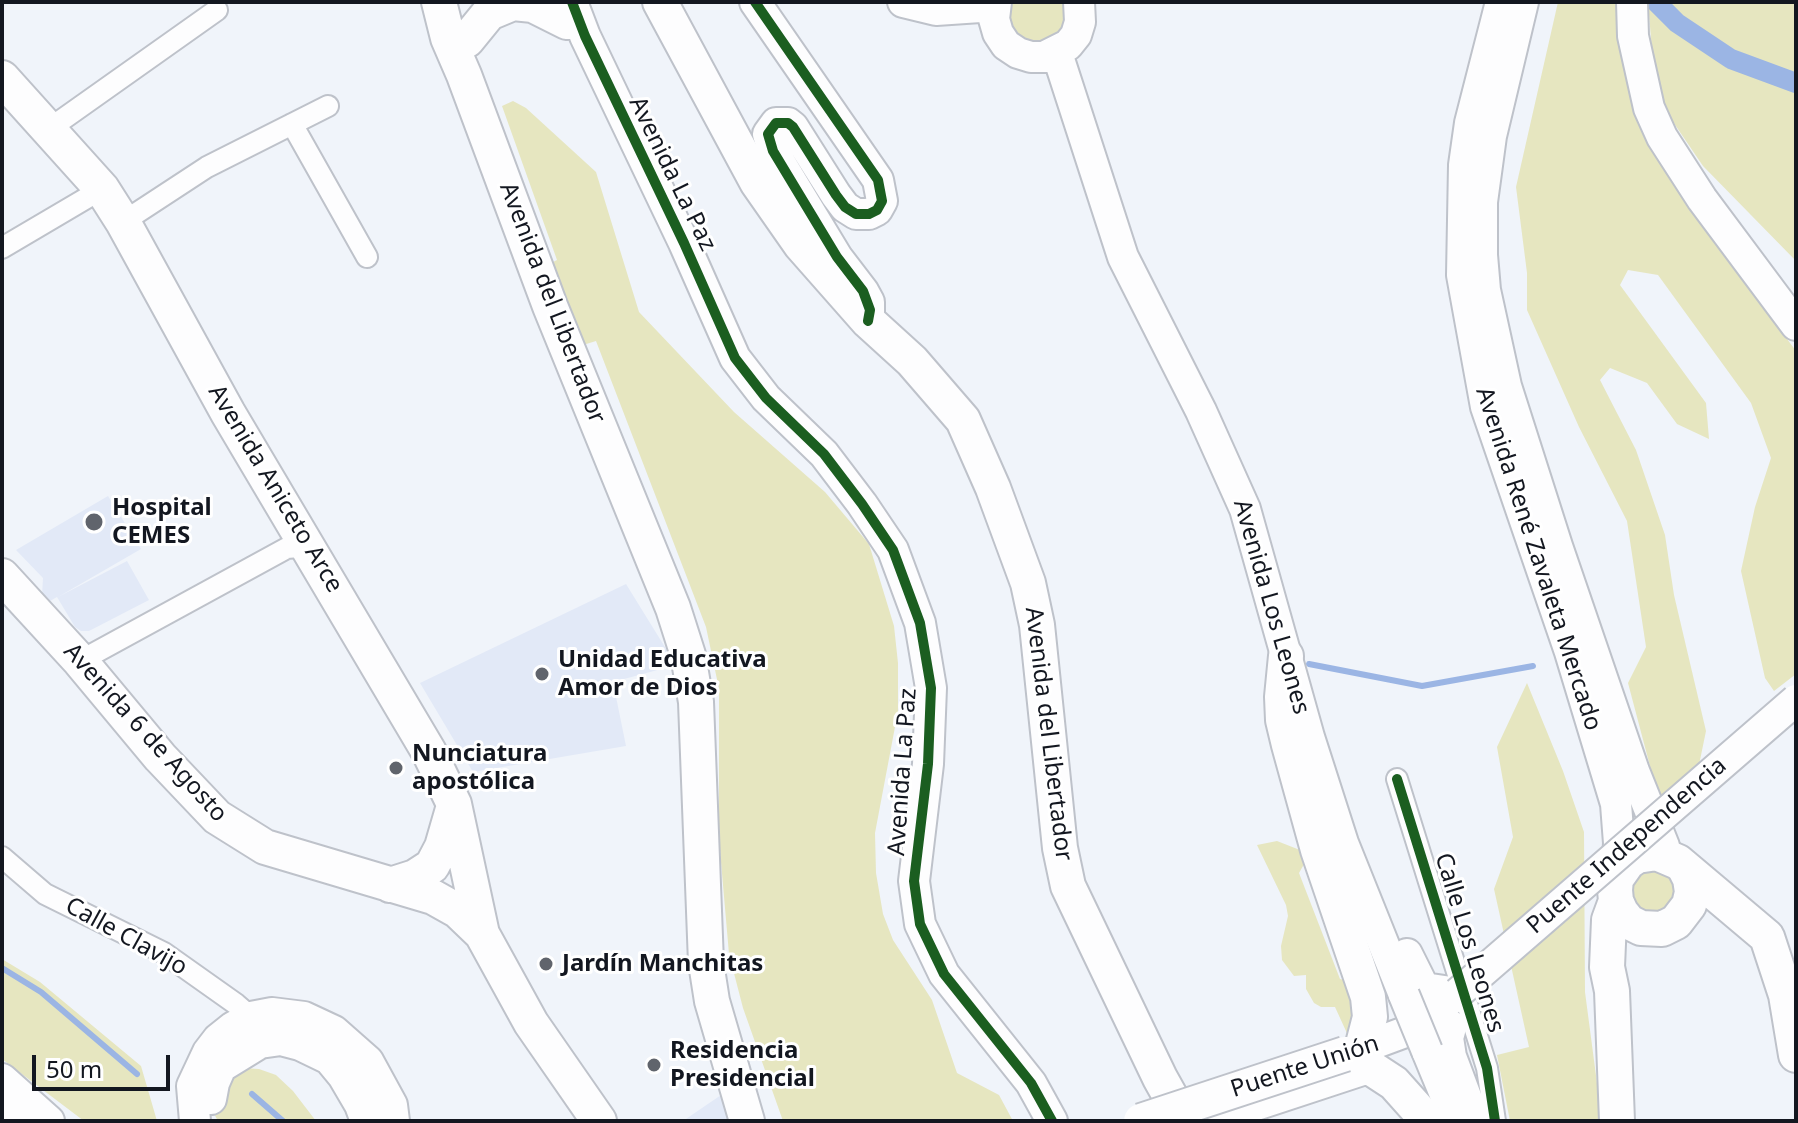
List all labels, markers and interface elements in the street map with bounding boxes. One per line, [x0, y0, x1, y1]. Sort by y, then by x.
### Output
street label: Avenida La Paz [622, 92, 722, 256]
street label: Avenida del Libertador [493, 179, 611, 427]
street label: Avenida Aniceto Arce [202, 380, 348, 598]
street label: Avenida René Zavaleta Mercado [1469, 384, 1607, 734]
place label: Hospital CEMES [112, 494, 212, 550]
street label: Avenida Los Leones [1227, 496, 1315, 718]
marker: Hospital CEMES [83, 511, 105, 533]
street label: Avenida del Libertador [1018, 605, 1078, 863]
street label: Avenida 6 de Agosto [57, 638, 233, 828]
place label: Unidad Educativa Amor de Dios [558, 646, 767, 702]
marker: Unidad Educativa Amor de Dios [533, 665, 551, 683]
street label: Avenida La Paz [883, 687, 923, 857]
place label: Nunciatura apostólica [412, 740, 547, 796]
street label: Puente Independencia [1521, 752, 1733, 940]
marker: Nunciatura apostólica [387, 759, 405, 777]
street label: Calle Los Leones [1428, 850, 1510, 1036]
street label: Calle Clavijo [60, 892, 192, 982]
place label: Jardín Manchitas [562, 950, 763, 978]
marker: Jardín Manchitas [537, 955, 555, 973]
street label: Puente Unión [1227, 1029, 1383, 1105]
place label: Residencia Presidencial [670, 1037, 815, 1093]
scale bar [36, 1039, 174, 1089]
text: 50 m [46, 1052, 102, 1085]
marker: Residencia Presidencial [645, 1056, 663, 1074]

